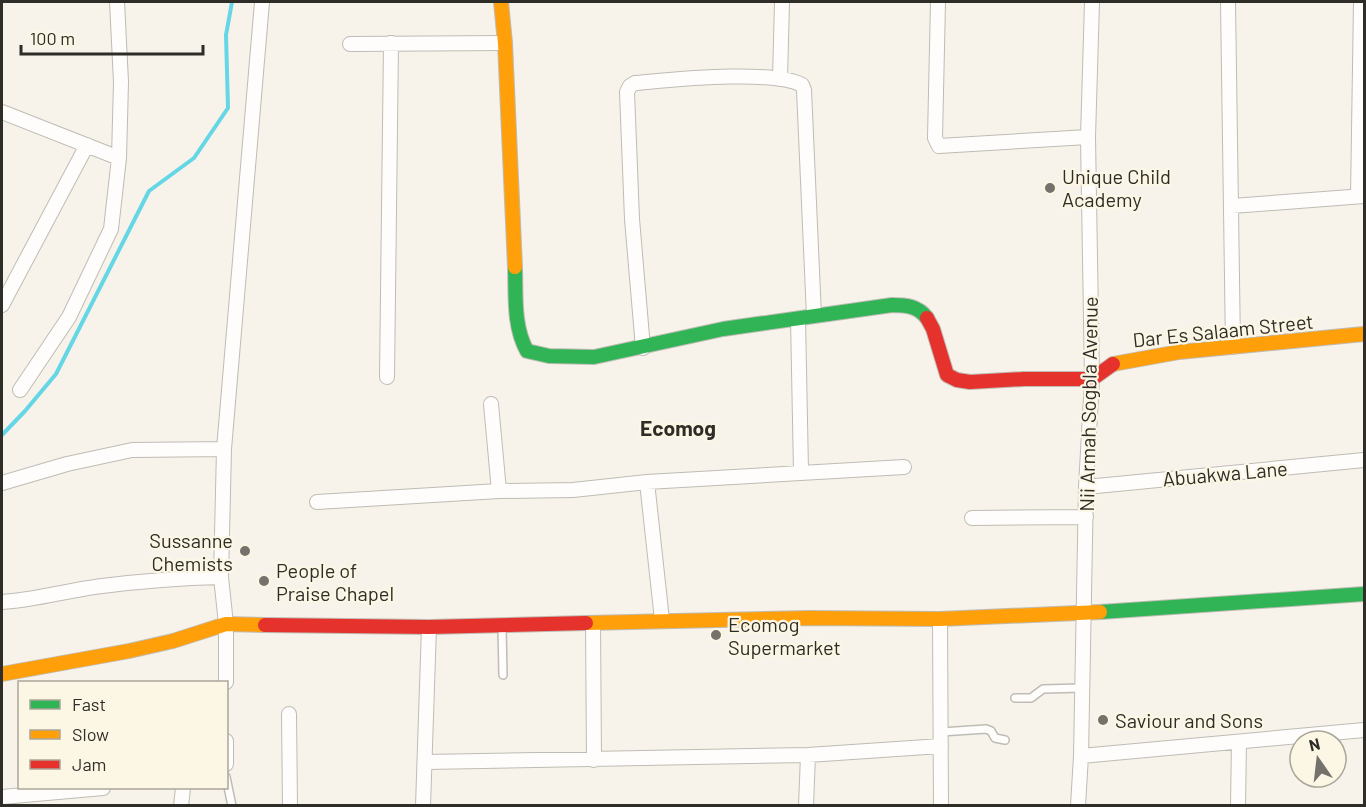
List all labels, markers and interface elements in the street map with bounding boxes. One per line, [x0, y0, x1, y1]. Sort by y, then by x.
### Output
scale bar [21, 18, 202, 56]
text: 100 m [30, 27, 75, 49]
place label: Unique Child Academy [1062, 164, 1171, 211]
marker: Unique Child Academy [1043, 181, 1057, 195]
street label: Nii Armah Sogbla Avenue [1074, 296, 1102, 512]
street label: Dar Es Salaam Street [1131, 309, 1315, 351]
district label: Ecomog [640, 415, 716, 440]
street label: Abuakwa Lane [1162, 456, 1288, 490]
place label: Sussanne Chemists [149, 528, 233, 575]
marker: Sussanne Chemists [238, 544, 252, 558]
place label: People of Praise Chapel [276, 558, 394, 605]
marker: People of Praise Chapel [257, 574, 271, 588]
place label: Ecomog Supermarket [728, 612, 841, 659]
marker: Ecomog Supermarket [709, 628, 723, 642]
legend [18, 681, 228, 789]
text: Fast [72, 693, 106, 715]
place label: Saviour and Sons [1115, 708, 1263, 732]
marker: Saviour and Sons [1096, 713, 1110, 727]
text: Slow [72, 723, 109, 745]
north arrow [1288, 729, 1348, 789]
text: N [1307, 733, 1322, 754]
text: Jam [72, 753, 106, 775]

